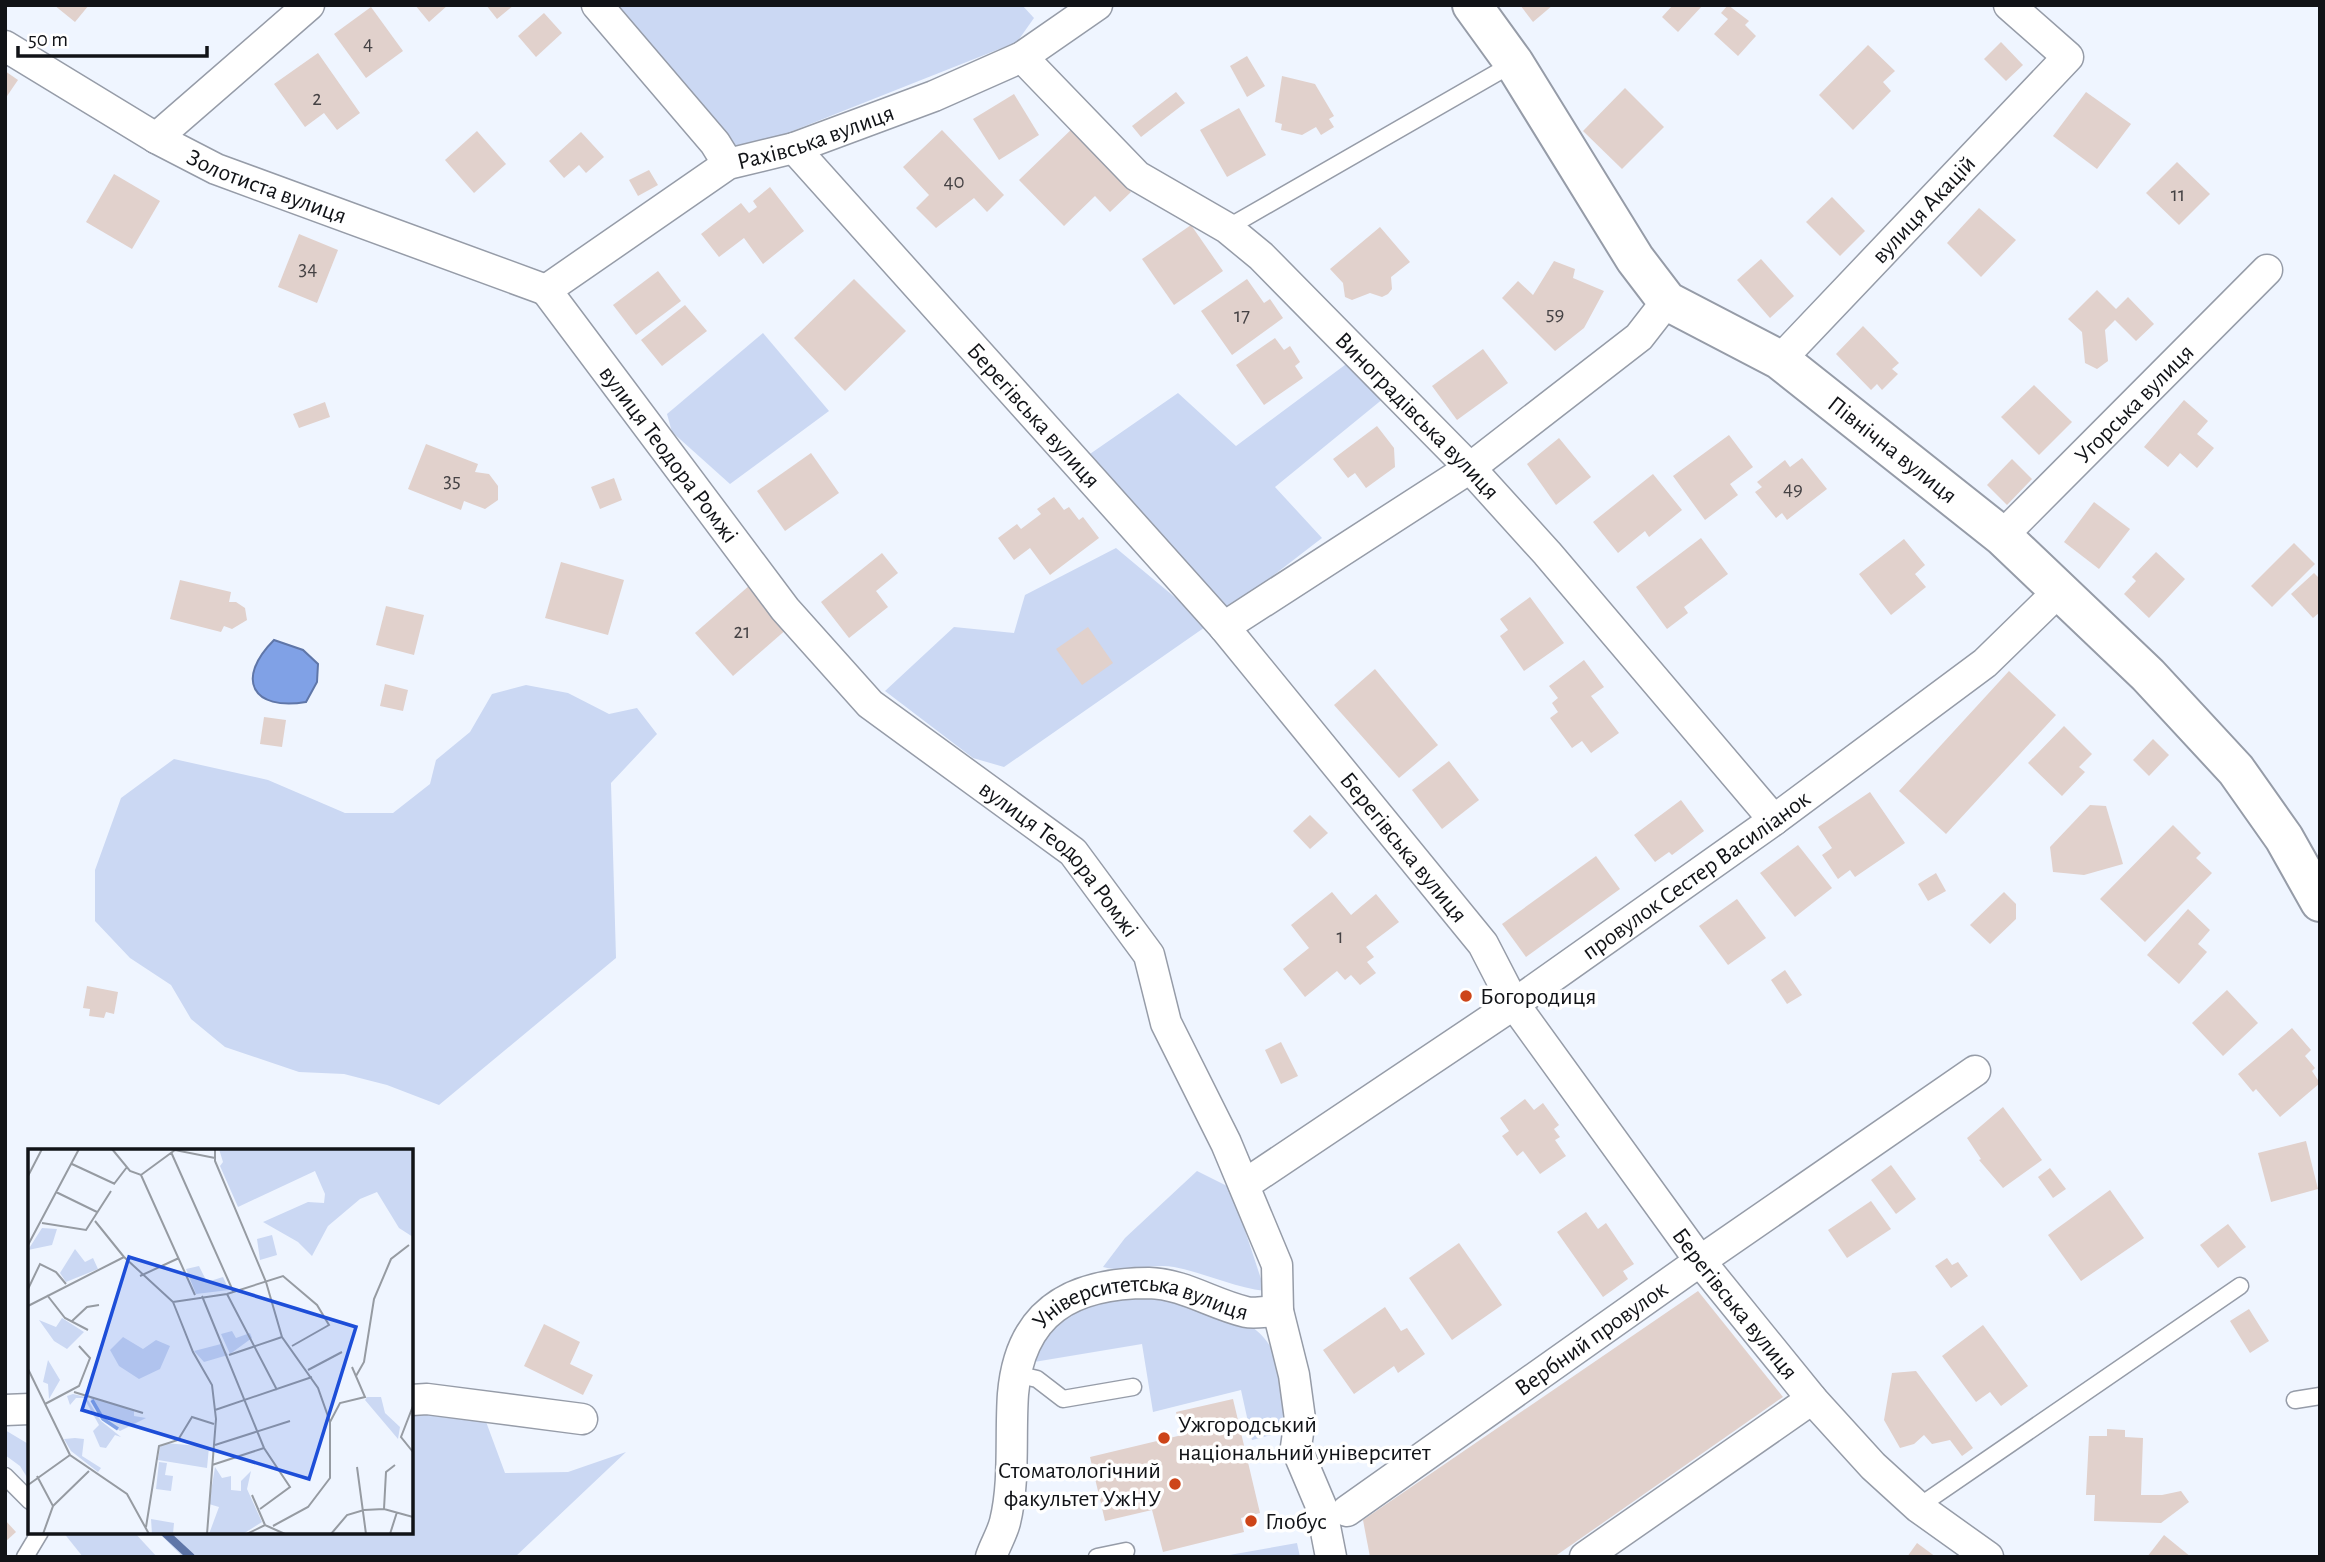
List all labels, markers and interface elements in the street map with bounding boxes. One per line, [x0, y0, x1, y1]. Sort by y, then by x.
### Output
scale bar [18, 14, 206, 58]
text: 50 m [28, 29, 68, 50]
house number: 4 [363, 33, 373, 54]
house number: 2 [312, 88, 322, 109]
street label: Рахівська вулиця [735, 101, 898, 174]
street label: Золотиста вулиця [183, 145, 350, 229]
street label: вулиця Акацій [1868, 151, 1980, 268]
house number: 40 [943, 171, 965, 192]
house number: 11 [2171, 184, 2185, 205]
house number: 34 [299, 258, 317, 279]
house number: 59 [1546, 303, 1564, 324]
house number: 17 [1234, 305, 1250, 326]
street label: Виноградівська вулиця [1330, 328, 1503, 505]
street label: Берегівська вулиця [962, 339, 1104, 493]
street label: Угорська вулиця [2071, 340, 2199, 468]
street label: вулиця Теодора Ромжі [594, 362, 742, 548]
street label: Північна вулиця [1823, 392, 1961, 508]
house number: 35 [443, 470, 461, 491]
house number: 49 [1783, 478, 1803, 499]
house number: 21 [734, 621, 750, 642]
street label: Берегівська вулиця [1335, 768, 1471, 927]
street label: вулиця Теодора Ромжі [974, 777, 1142, 942]
street label: провулок Сестер Василіанок [1578, 787, 1815, 965]
house number: 1 [1336, 926, 1344, 947]
place label: Богородиця [1480, 985, 1596, 1009]
marker: Богородиця [1458, 988, 1474, 1004]
inset map [28, 1149, 413, 1534]
street label: Берегівська вулиця [1667, 1224, 1802, 1384]
street label: Університетська вулиця [1028, 1272, 1251, 1334]
street label: Вербний провулок [1511, 1277, 1672, 1401]
place label: Ужгородський національний університет [1178, 1413, 1431, 1465]
marker: Ужгородський національний університет [1156, 1430, 1172, 1446]
place label: Стоматологічний факультет УжНУ [998, 1459, 1161, 1511]
marker: Стоматологічний факультет УжНУ [1167, 1476, 1183, 1492]
place label: Глобус [1265, 1510, 1327, 1534]
marker: Глобус [1243, 1513, 1259, 1529]

